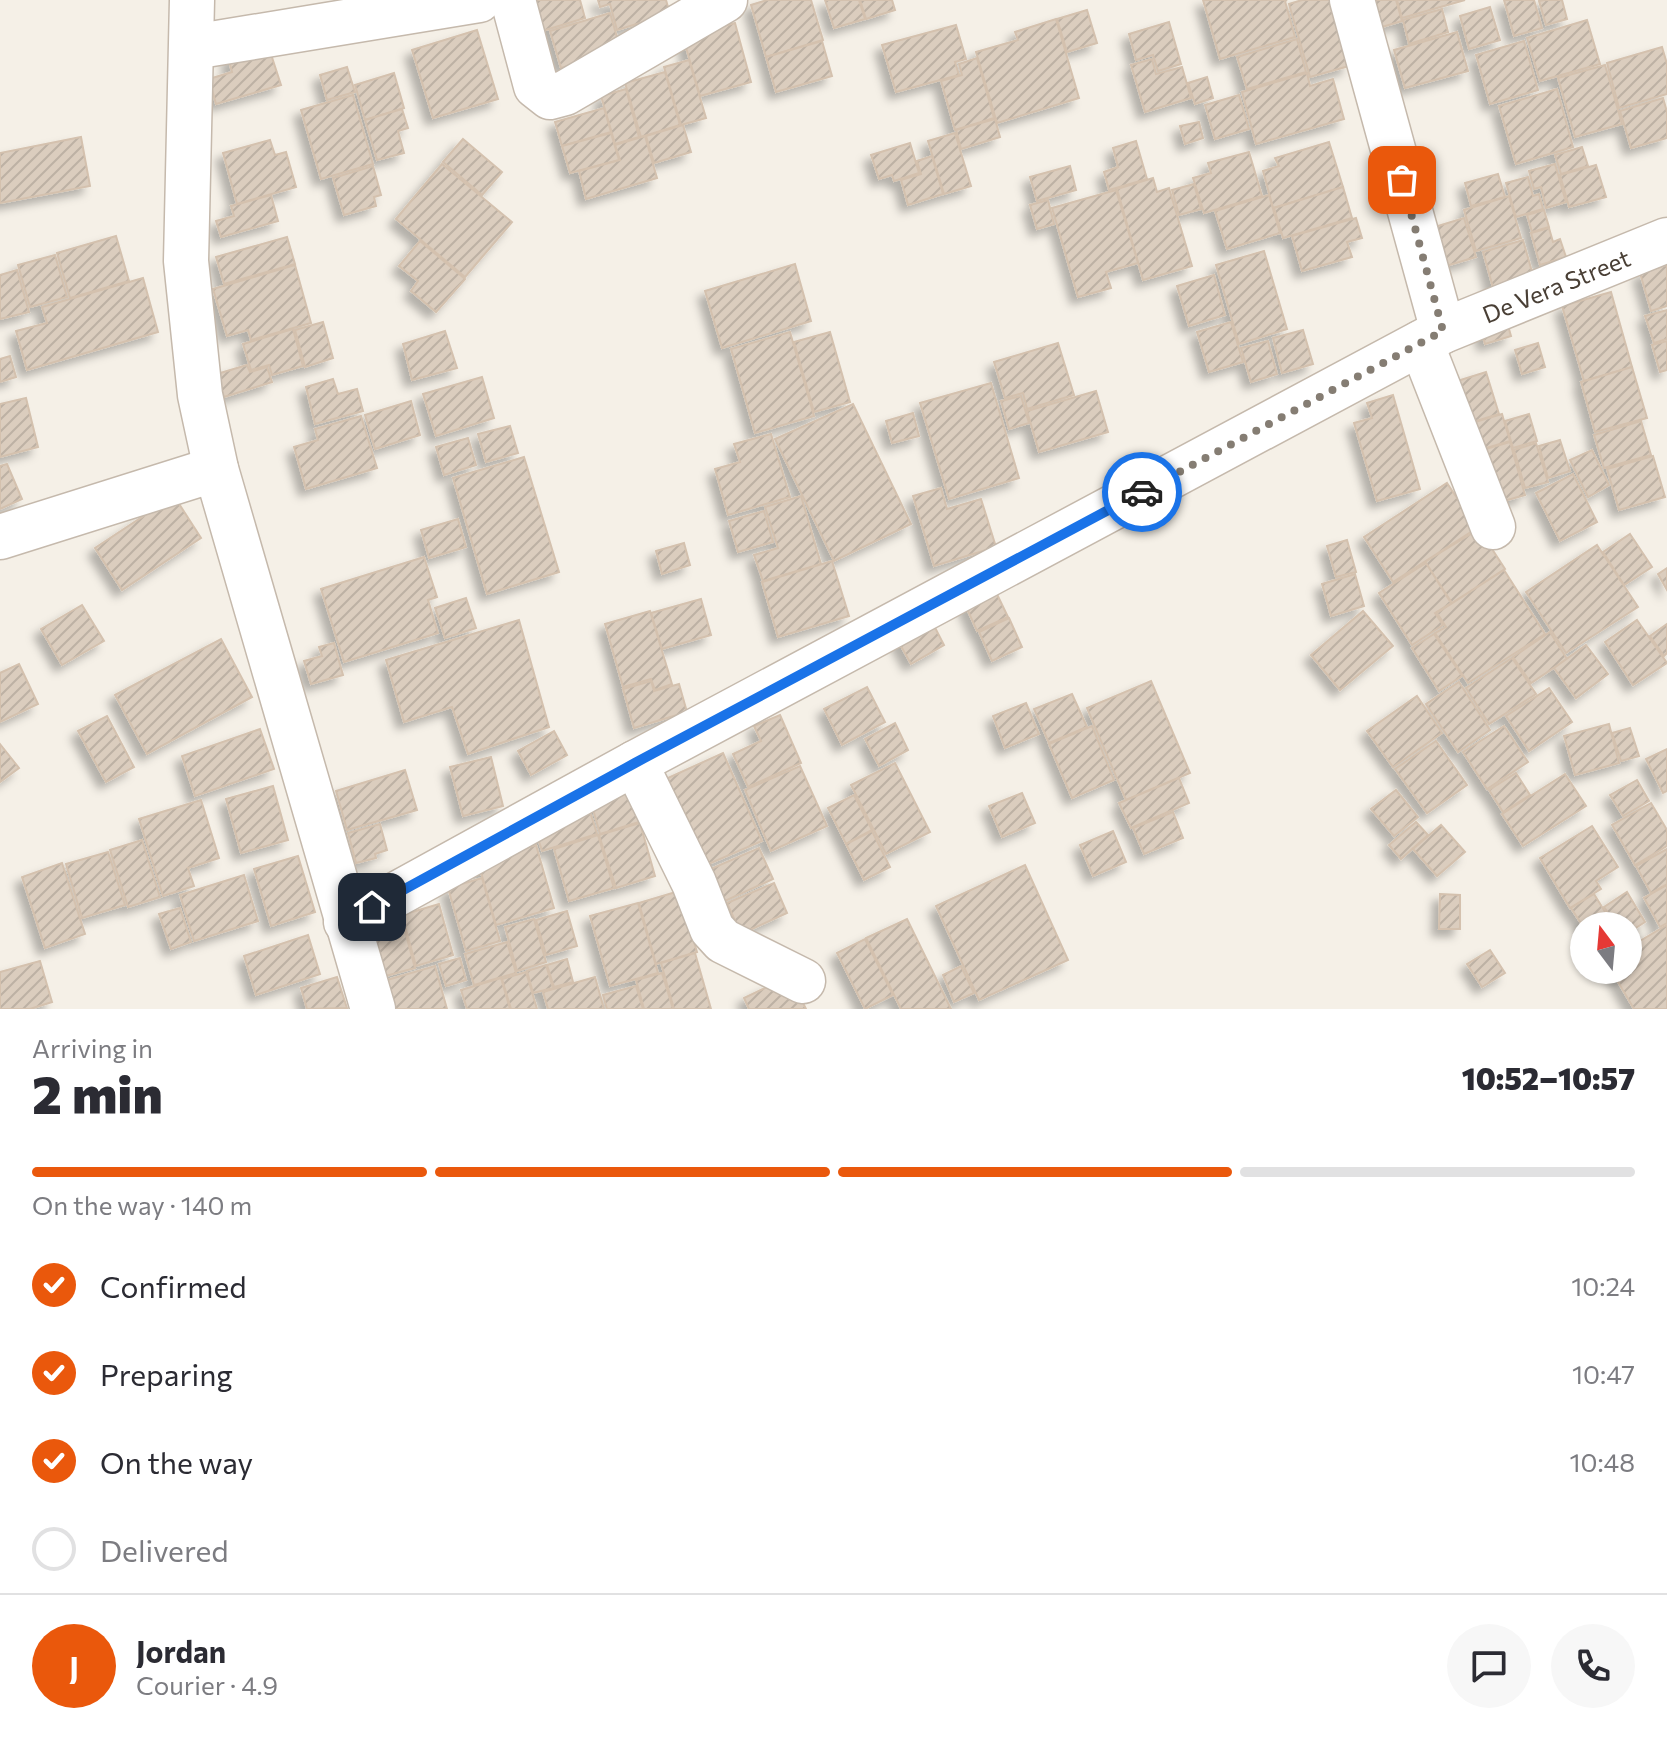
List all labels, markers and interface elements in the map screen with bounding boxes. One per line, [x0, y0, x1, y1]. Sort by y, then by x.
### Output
pin [1368, 146, 1436, 214]
icon: bag [1380, 158, 1424, 202]
street label: De Vera Street [1478, 242, 1634, 328]
courier [1102, 452, 1182, 532]
icon: car [1120, 470, 1164, 514]
pin [338, 873, 406, 941]
icon: home [350, 885, 394, 929]
north arrow [1570, 912, 1642, 984]
map controls [1570, 912, 1642, 984]
text: Arriving in [32, 1032, 153, 1063]
text: 10:52–10:57 [1462, 1059, 1635, 1096]
text: 2 min [32, 1061, 163, 1125]
text: On the way · 140 m [32, 1189, 252, 1220]
icon: check [32, 1263, 76, 1307]
text: Confirmed [100, 1267, 247, 1304]
text: 10:24 [1571, 1270, 1635, 1301]
icon: check [32, 1351, 76, 1395]
text: Preparing [100, 1355, 233, 1392]
text: 10:47 [1572, 1358, 1635, 1389]
icon: check [32, 1439, 76, 1483]
text: On the way [100, 1443, 253, 1480]
text: 10:48 [1569, 1446, 1635, 1477]
text: Delivered [100, 1531, 229, 1568]
button: chat [1447, 1624, 1531, 1708]
button: phone [1551, 1624, 1635, 1708]
text: Jordan [136, 1632, 226, 1669]
text: J [69, 1648, 79, 1685]
text: Courier · 4.9 [136, 1669, 278, 1700]

